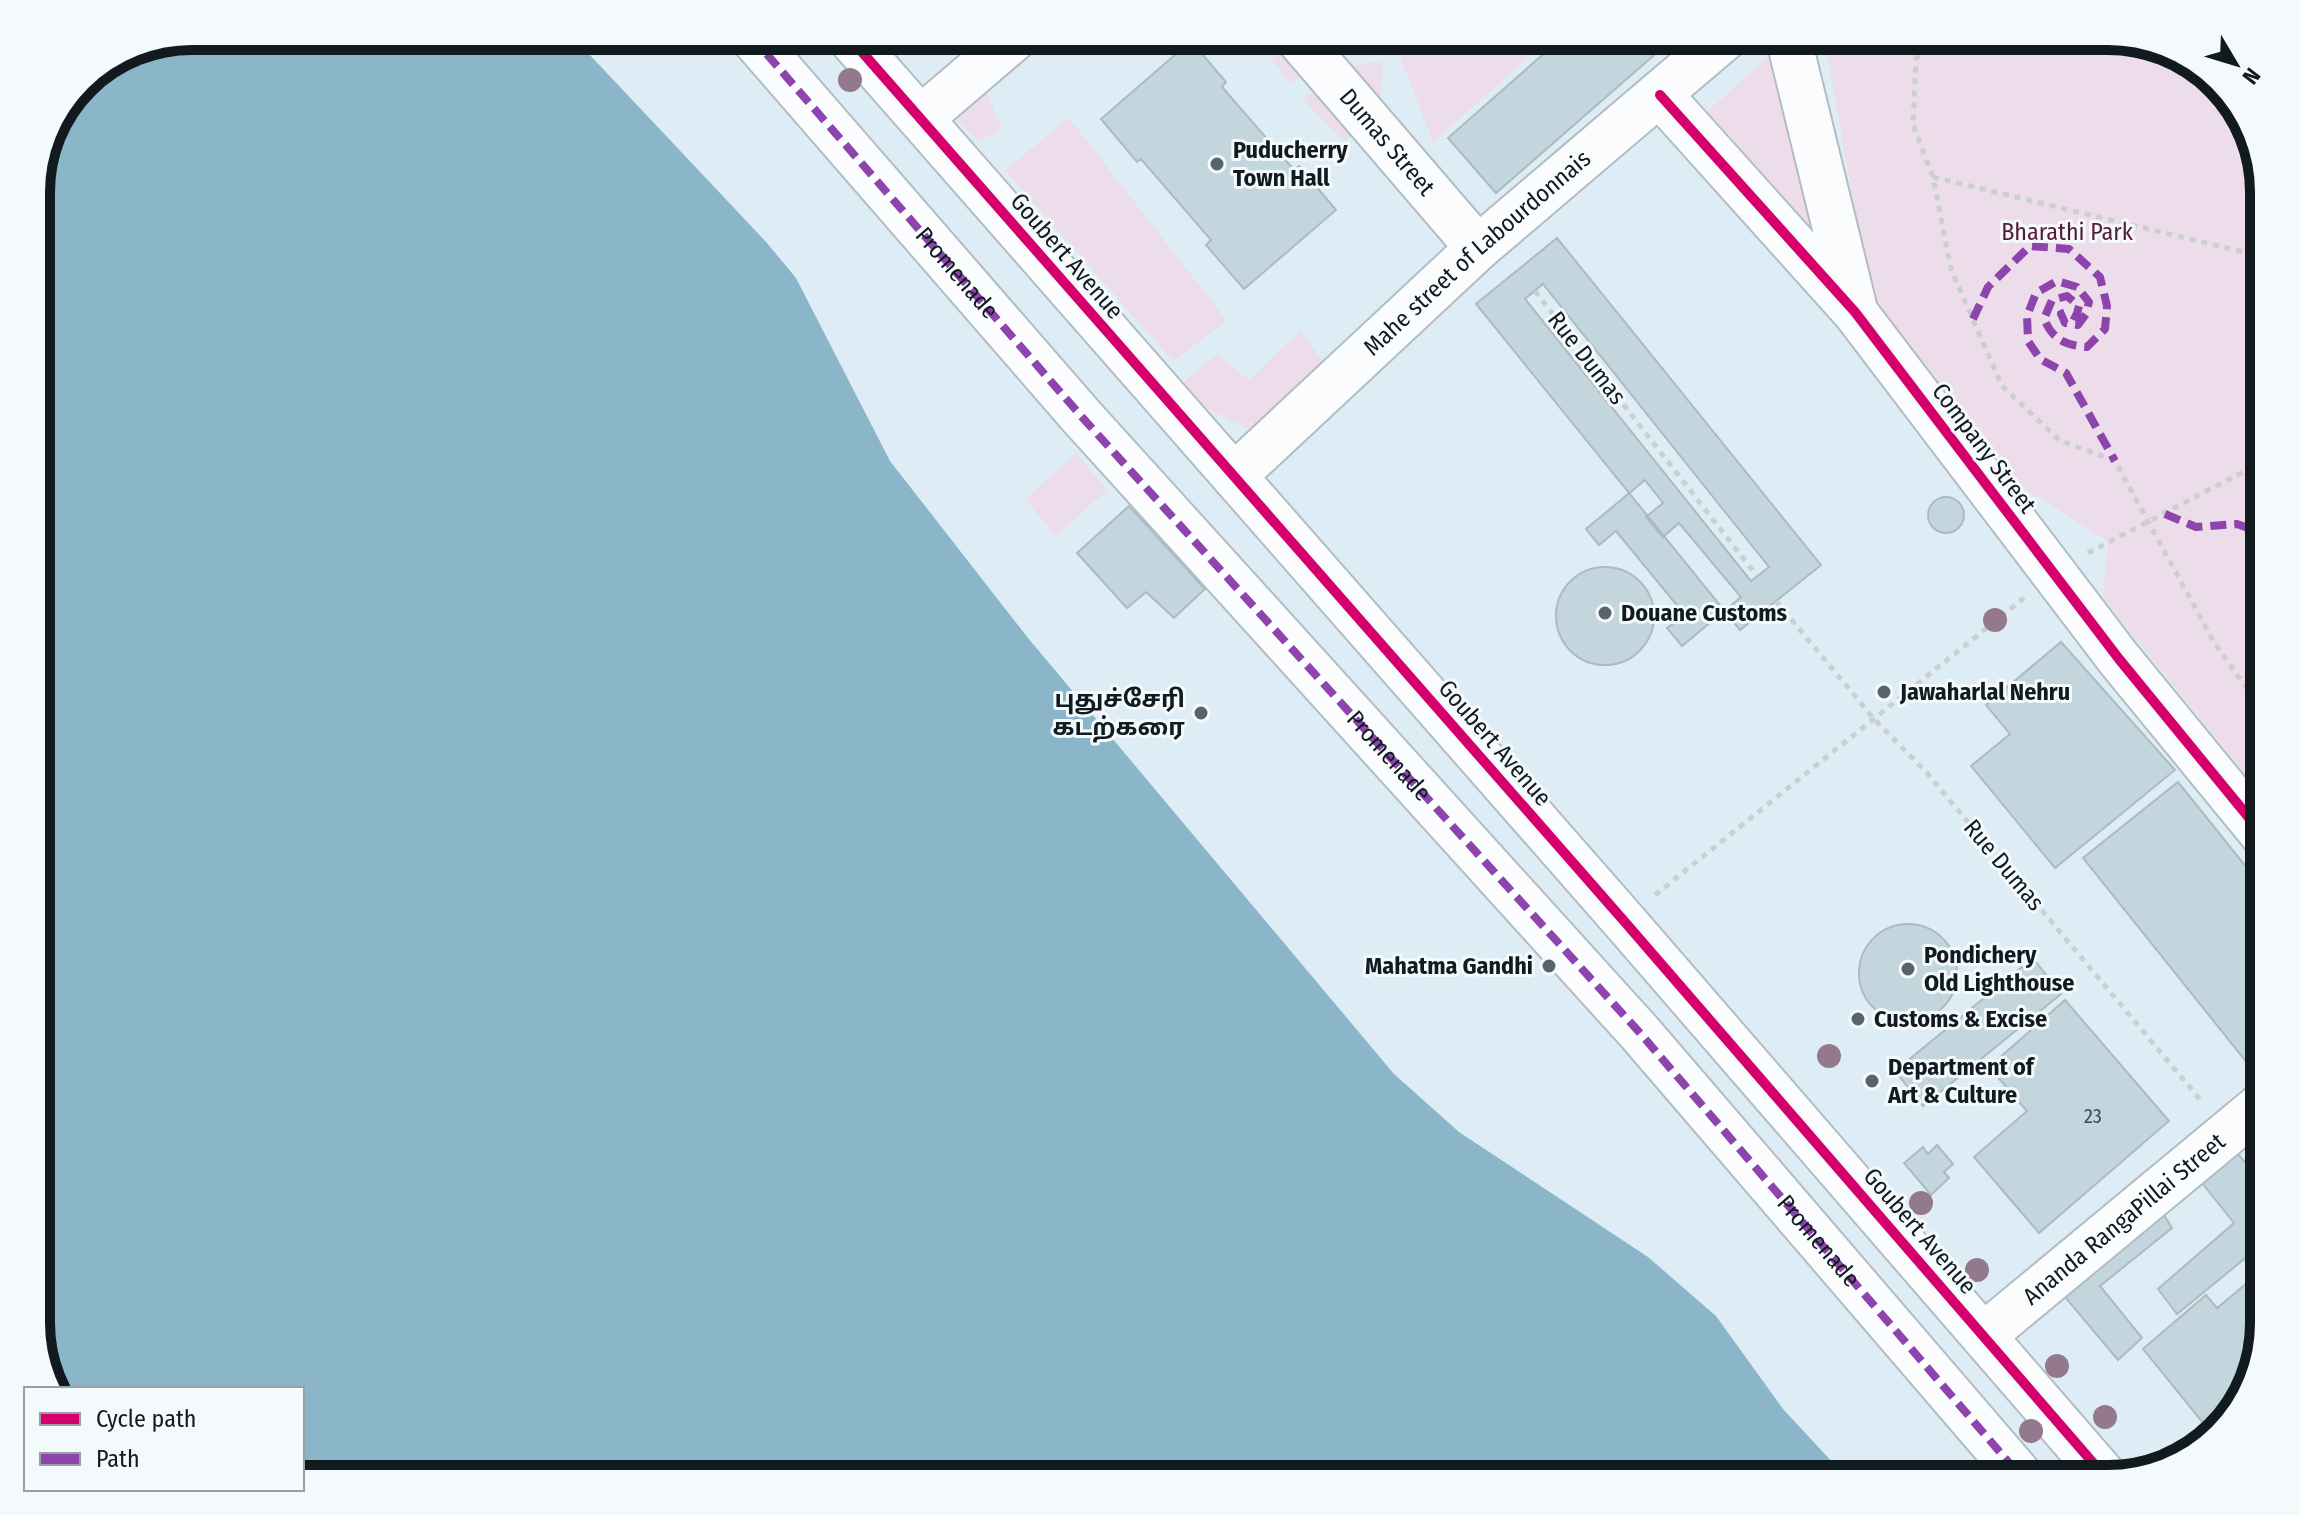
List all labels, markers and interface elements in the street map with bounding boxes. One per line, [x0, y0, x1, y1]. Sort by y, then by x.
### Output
north arrow [2196, 24, 2276, 104]
text: N [2237, 62, 2266, 90]
street label: Dumas Street [1334, 83, 1441, 201]
place label: Puducherry Town Hall [1233, 136, 1348, 192]
street label: Mahe street of Labourdonnais [1358, 144, 1596, 361]
marker: Puducherry Town Hall [1208, 155, 1226, 173]
street label: Goubert Avenue [1005, 187, 1129, 325]
park label: Bharathi Park [2001, 218, 2134, 246]
street label: Promenade [910, 222, 1004, 325]
street label: Rue Dumas [1542, 306, 1632, 410]
street label: Company Street [1926, 378, 2042, 518]
place label: Douane Customs [1621, 599, 1788, 627]
marker: Douane Customs [1596, 604, 1614, 622]
street label: Goubert Avenue [1433, 674, 1557, 812]
place label: Jawaharlal Nehru [1899, 678, 2070, 706]
marker: Jawaharlal Nehru [1875, 683, 1893, 701]
place label: புதுச்சேரி கடற்கரை [1052, 685, 1185, 743]
marker: புதுச்சேரி கடற்கரை [1192, 704, 1210, 722]
street label: Promenade [1341, 705, 1437, 807]
street label: Rue Dumas [1958, 814, 2050, 916]
place label: Pondichery Old Lighthouse [1924, 941, 2074, 997]
place label: Mahatma Gandhi [1365, 952, 1533, 980]
marker: Mahatma Gandhi [1540, 957, 1558, 975]
marker: Pondichery Old Lighthouse [1899, 960, 1917, 978]
place label: Customs & Excise [1874, 1005, 2047, 1033]
marker: Customs & Excise [1849, 1010, 1867, 1028]
place label: Department of Art & Culture [1887, 1053, 2036, 1109]
marker: Department of Art & Culture [1863, 1072, 1881, 1090]
house number: 23 [2084, 1104, 2102, 1128]
street label: Ananda RangaPillai Street [2018, 1127, 2231, 1311]
street label: Goubert Avenue [1858, 1162, 1982, 1300]
street label: Promenade [1772, 1189, 1866, 1293]
legend [24, 1387, 304, 1491]
text: Cycle path [96, 1405, 196, 1433]
text: Path [96, 1445, 140, 1473]

